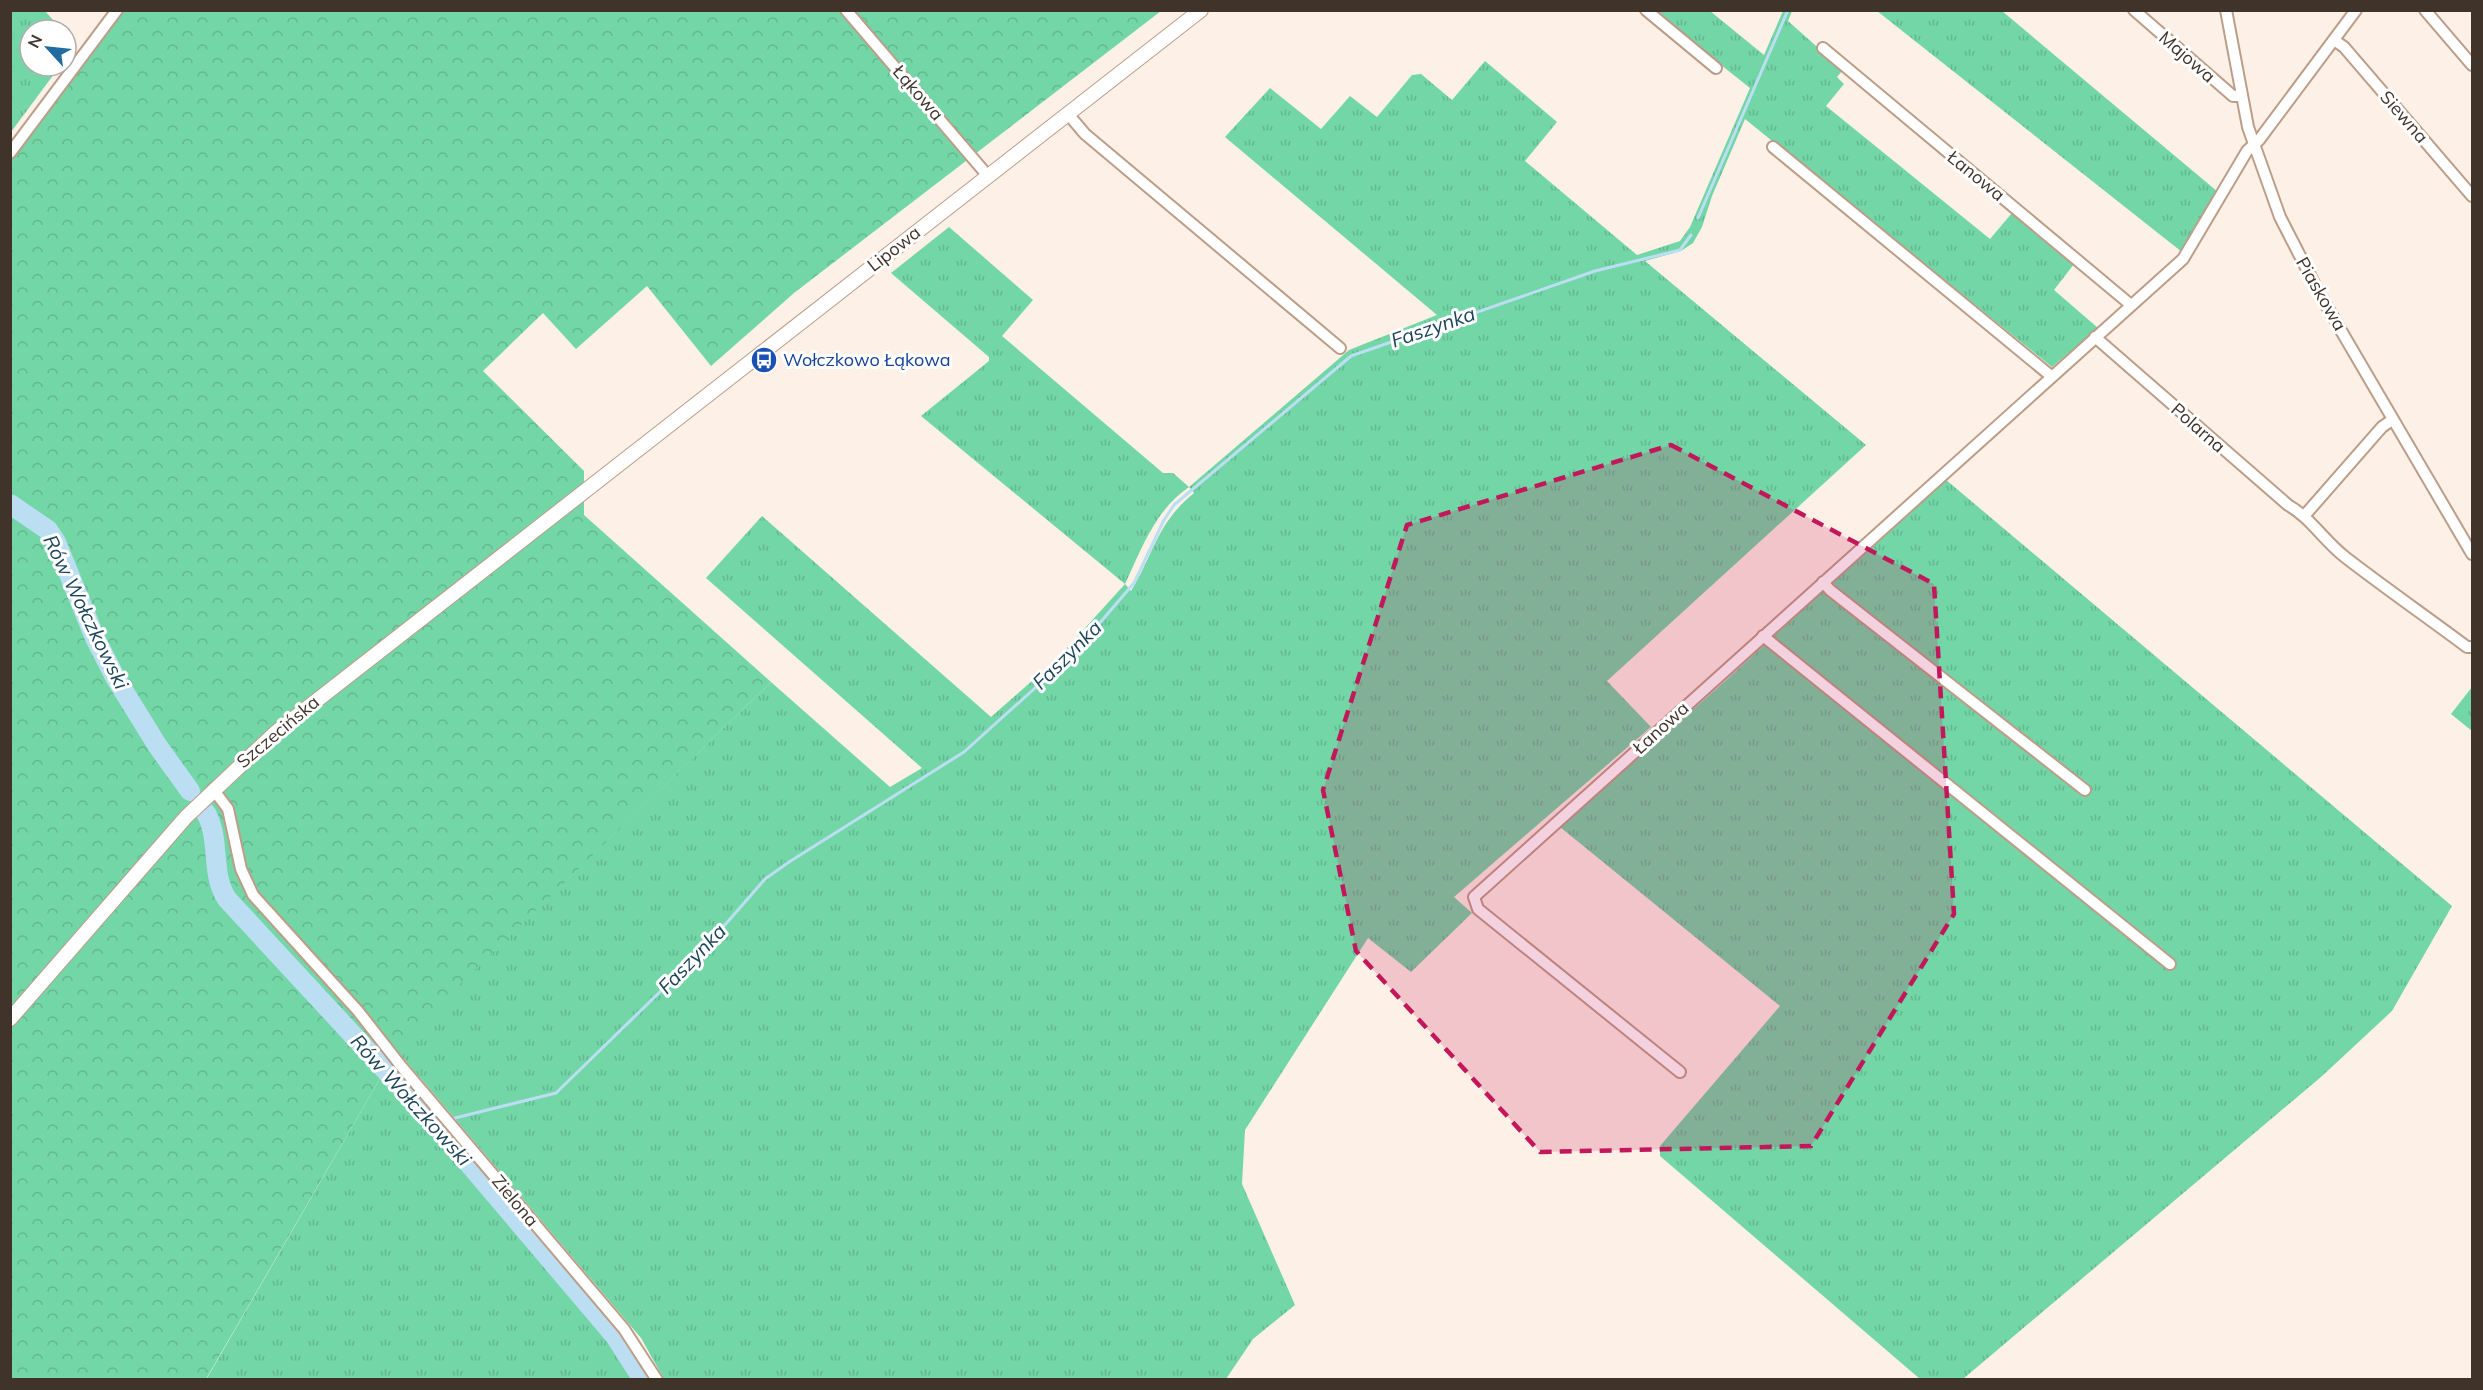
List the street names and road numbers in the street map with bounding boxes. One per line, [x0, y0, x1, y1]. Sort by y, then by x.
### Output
street label: Majowa [2155, 26, 2220, 87]
street label: Łąkowa [887, 59, 949, 125]
street label: Siewna [2375, 86, 2433, 148]
street label: Łanowa [1942, 145, 2010, 206]
street label: Lipowa [862, 221, 925, 277]
street label: Piaskowa [2291, 253, 2352, 335]
street label: Polarna [2166, 398, 2230, 457]
street label: Szczecińska [232, 690, 324, 773]
street label: Łanowa [1627, 696, 1693, 759]
street label: Zielona [487, 1170, 544, 1231]

